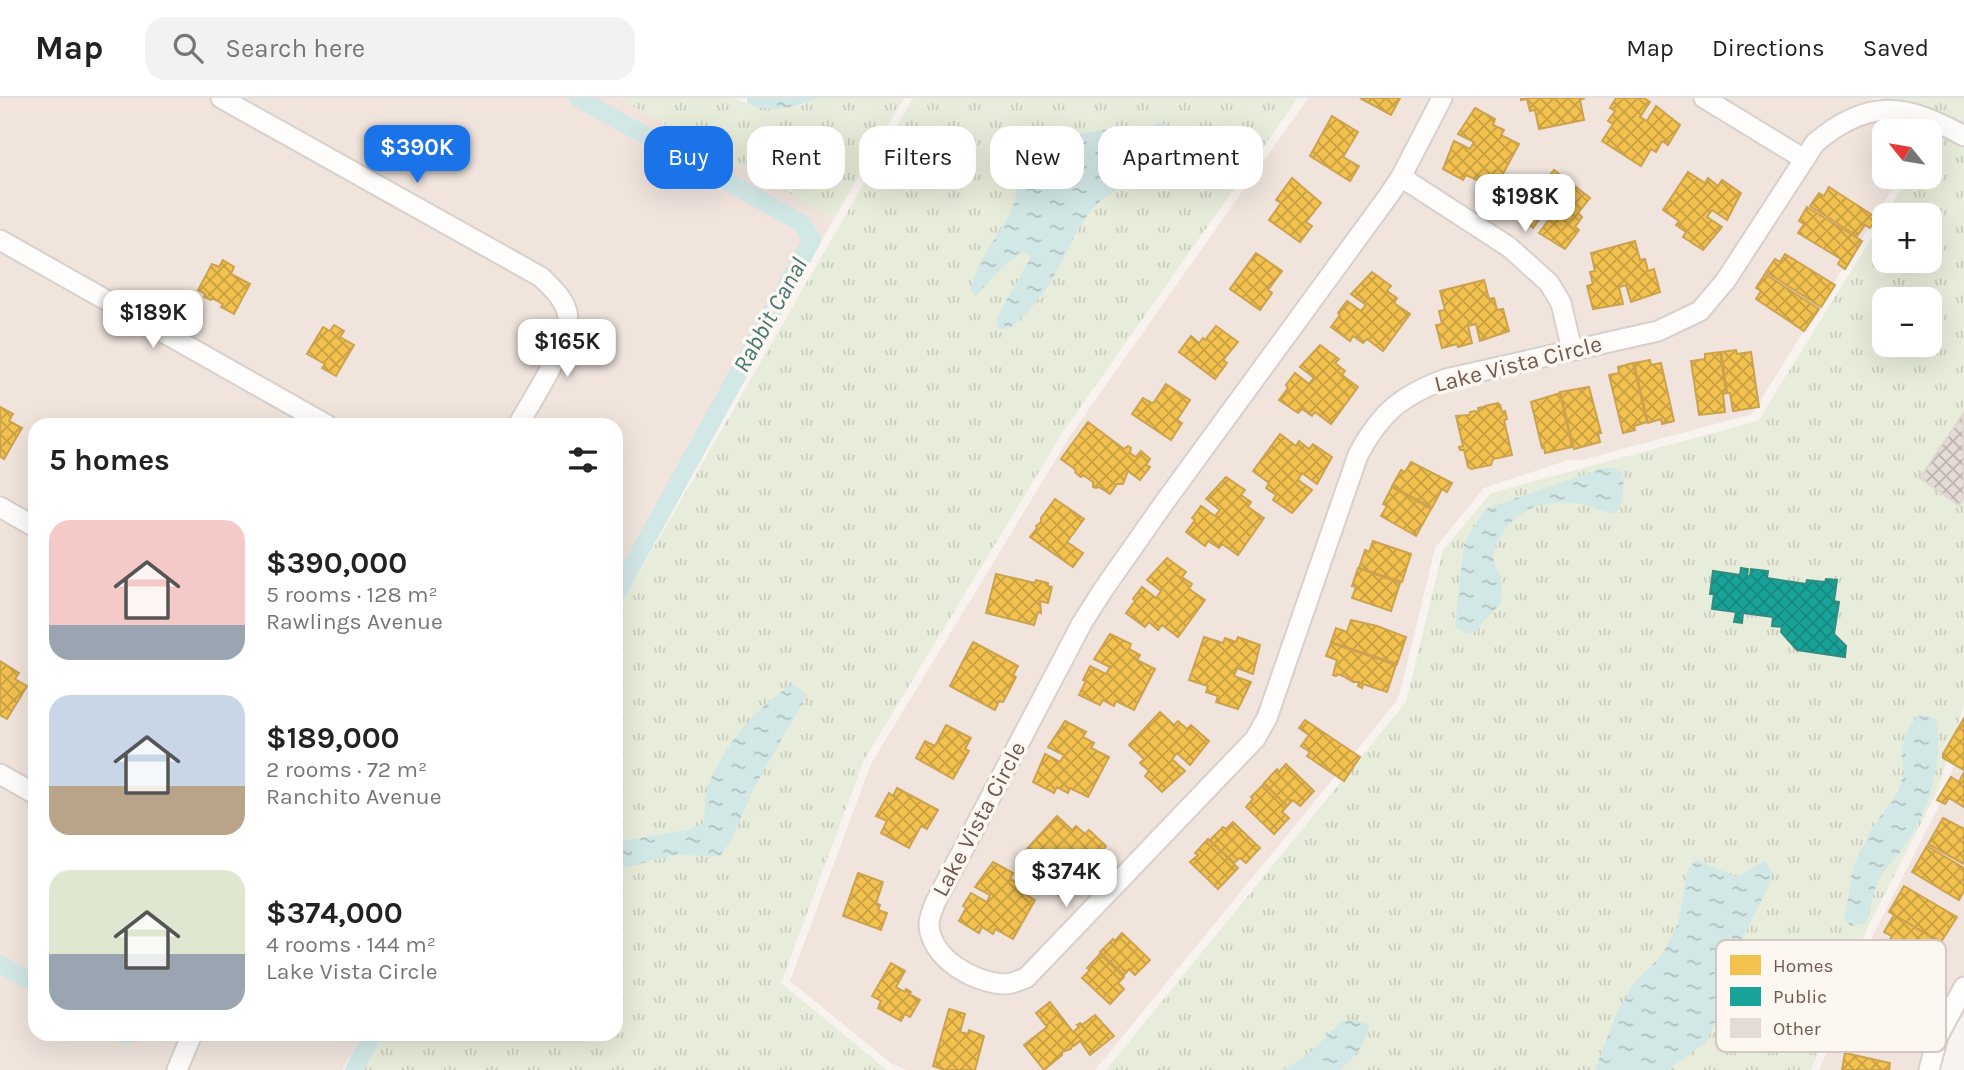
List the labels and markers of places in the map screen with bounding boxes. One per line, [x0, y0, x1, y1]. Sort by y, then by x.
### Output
pin: $390K [368, 126, 466, 185]
pin: $198K [1476, 174, 1574, 234]
pin: $189K [104, 290, 202, 350]
pin: $165K [518, 320, 616, 379]
pin: $374K [1017, 850, 1115, 909]

